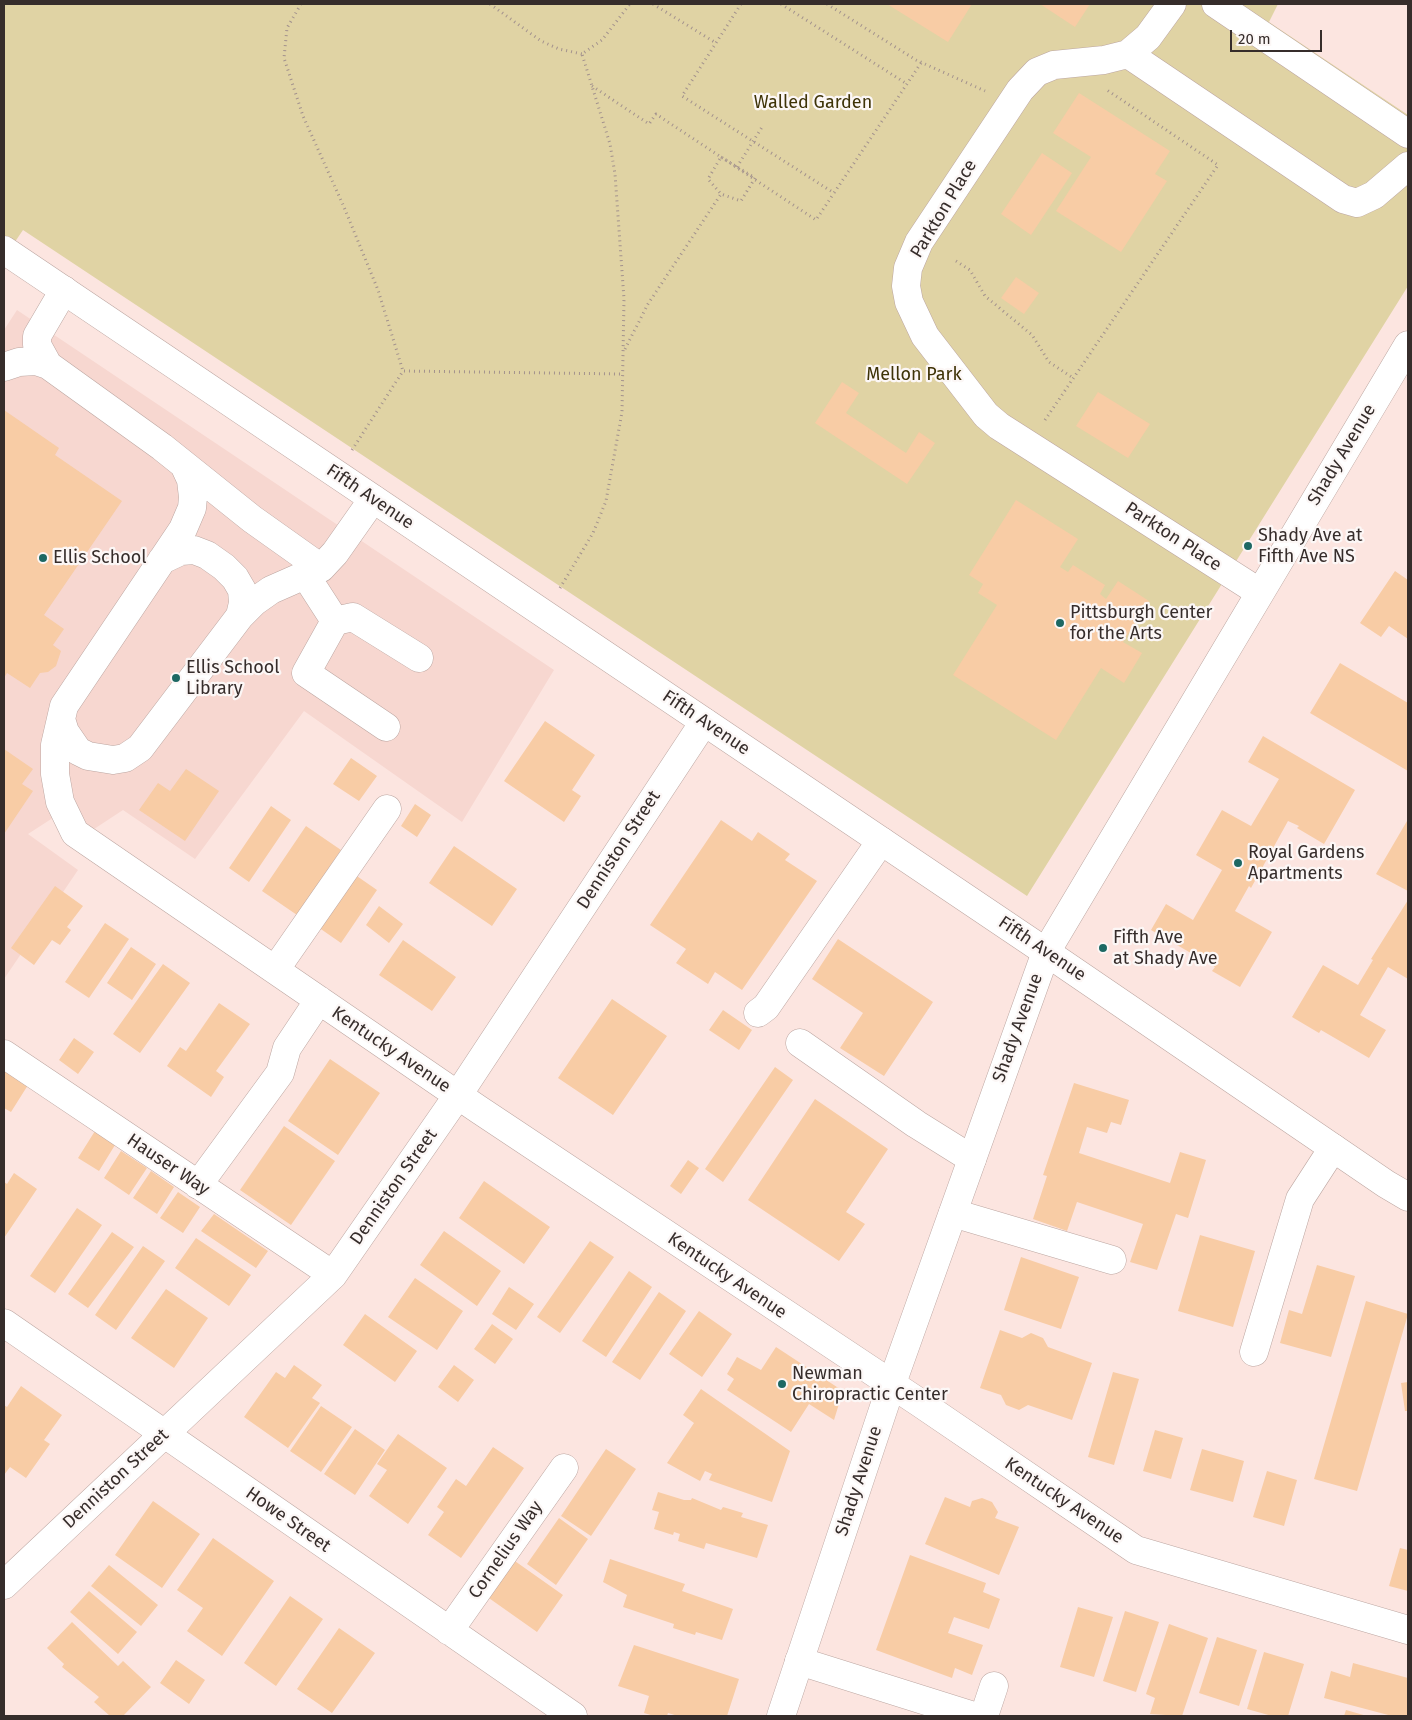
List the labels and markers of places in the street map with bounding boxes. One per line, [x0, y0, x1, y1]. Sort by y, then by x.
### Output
place label: Shady Ave at Fifth Ave NS [1258, 525, 1363, 568]
marker: Shady Ave at Fifth Ave NS [1242, 540, 1254, 552]
place label: Ellis School [53, 547, 147, 569]
marker: Ellis School [37, 552, 49, 564]
place label: Pittsburgh Center for the Arts [1070, 602, 1213, 644]
marker: Pittsburgh Center for the Arts [1054, 617, 1066, 629]
place label: Ellis School Library [186, 657, 280, 700]
marker: Ellis School Library [170, 672, 182, 684]
place label: Royal Gardens Apartments [1248, 842, 1364, 884]
marker: Royal Gardens Apartments [1232, 857, 1244, 869]
place label: Fifth Ave at Shady Ave [1113, 927, 1218, 970]
marker: Fifth Ave at Shady Ave [1097, 942, 1109, 954]
place label: Newman Chiropractic Center [792, 1363, 948, 1406]
marker: Newman Chiropractic Center [776, 1378, 788, 1390]

